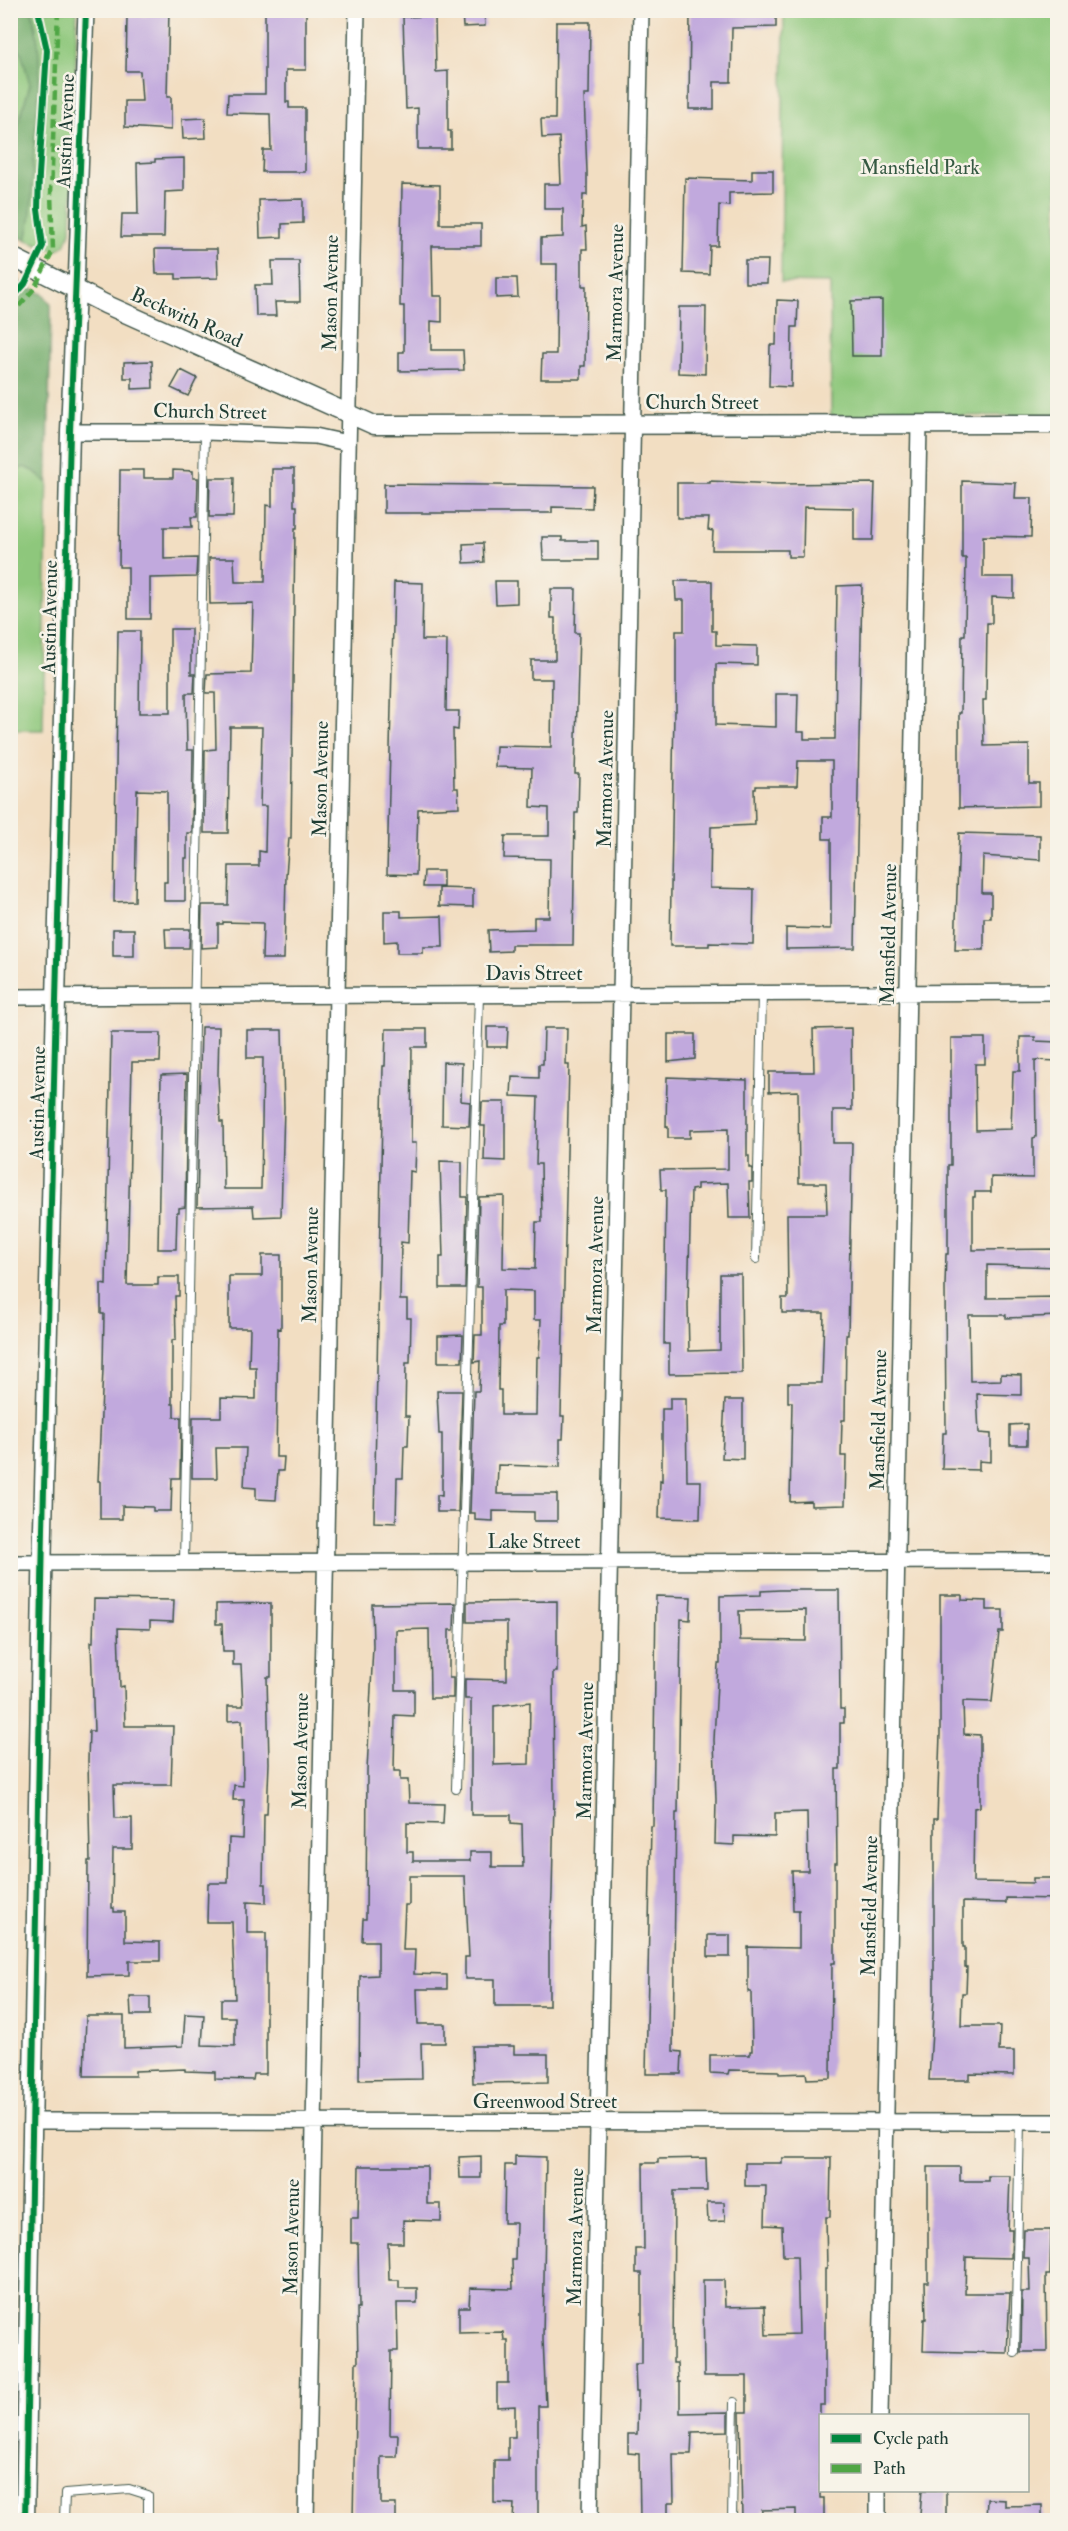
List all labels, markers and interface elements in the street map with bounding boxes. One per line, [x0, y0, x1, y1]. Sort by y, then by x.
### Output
street label: Austin Avenue [51, 74, 80, 189]
park label: Mansfield Park [860, 155, 980, 180]
street label: Marmora Avenue [602, 224, 629, 362]
street label: Mason Avenue [317, 235, 344, 351]
street label: Beckwith Road [127, 282, 247, 353]
street label: Church Street [645, 390, 759, 415]
street label: Church Street [153, 398, 268, 425]
street label: Austin Avenue [36, 560, 63, 675]
street label: Marmora Avenue [592, 710, 619, 848]
street label: Mason Avenue [307, 721, 334, 837]
street label: Mansfield Avenue [875, 863, 902, 1005]
street label: Davis Street [485, 961, 583, 986]
street label: Austin Avenue [24, 1046, 51, 1161]
street label: Marmora Avenue [582, 1196, 609, 1334]
street label: Mason Avenue [297, 1207, 324, 1323]
street label: Mansfield Avenue [865, 1349, 892, 1491]
street label: Lake Street [488, 1529, 581, 1554]
street label: Marmora Avenue [572, 1682, 599, 1820]
street label: Mason Avenue [287, 1693, 314, 1809]
street label: Mansfield Avenue [856, 1835, 883, 1977]
street label: Greenwood Street [473, 2089, 618, 2114]
street label: Marmora Avenue [562, 2168, 589, 2306]
street label: Mason Avenue [278, 2179, 305, 2295]
legend [819, 2414, 1029, 2492]
text: Cycle path [873, 2427, 949, 2450]
text: Path [873, 2457, 906, 2480]

